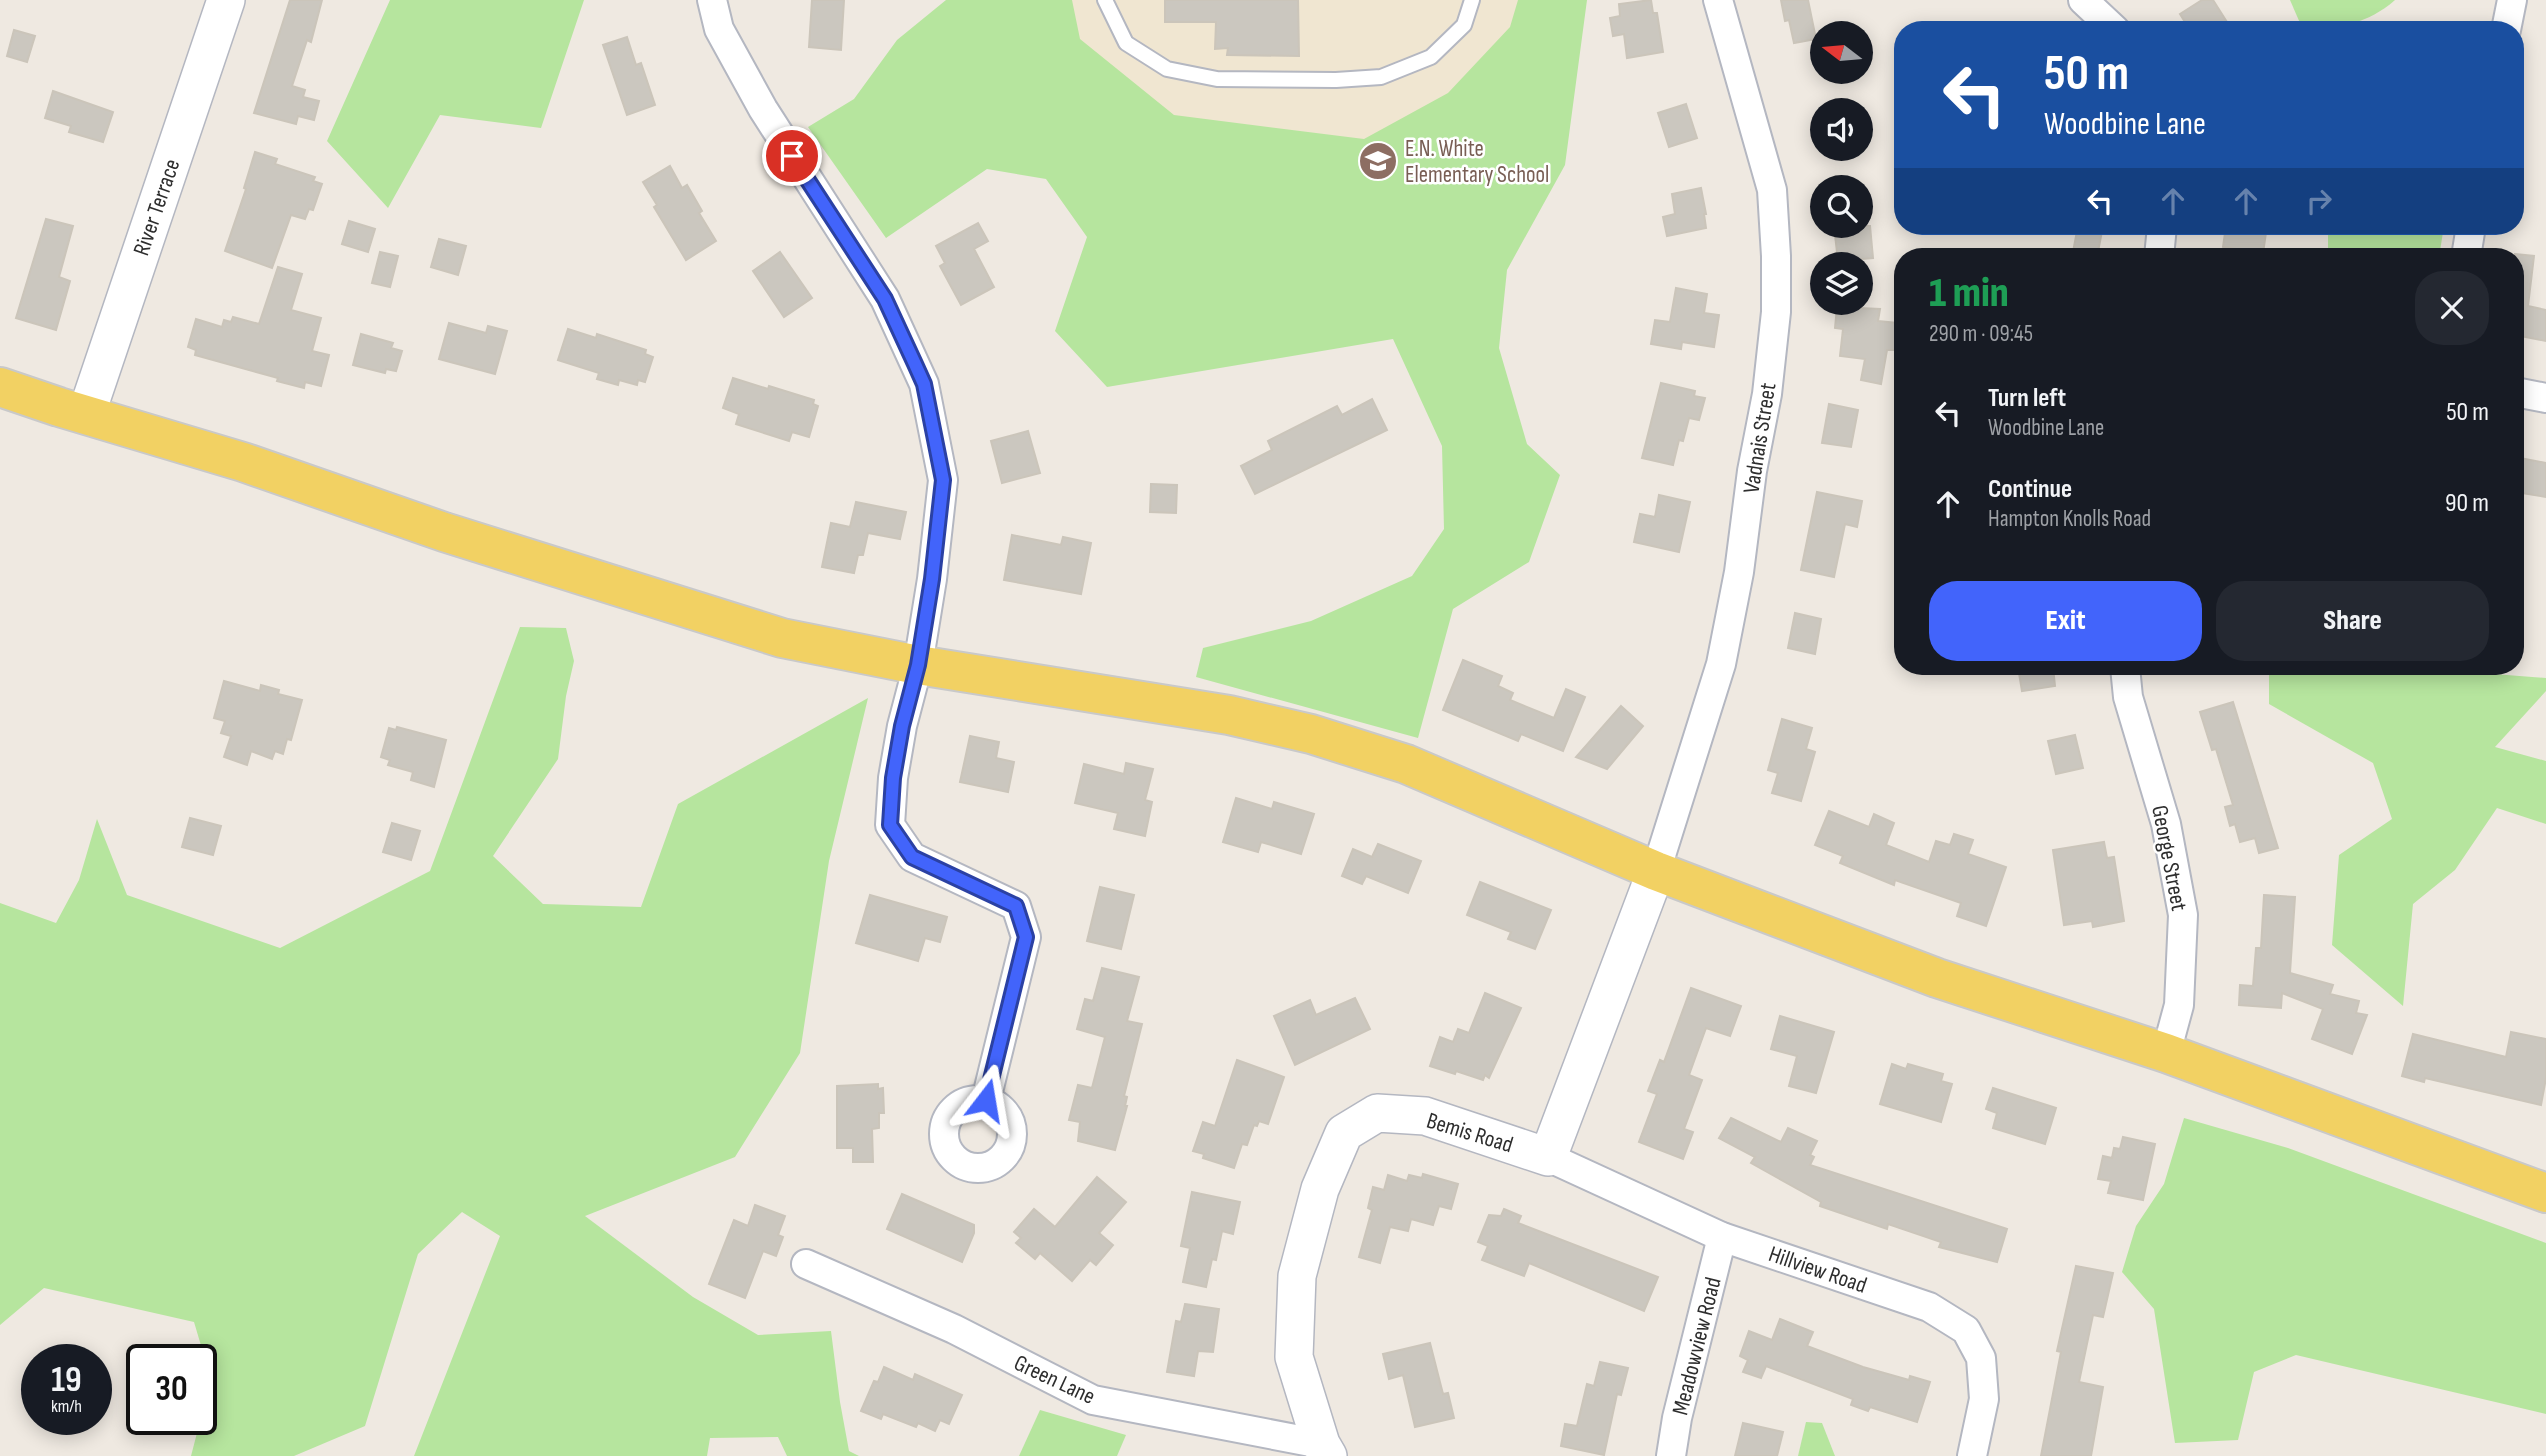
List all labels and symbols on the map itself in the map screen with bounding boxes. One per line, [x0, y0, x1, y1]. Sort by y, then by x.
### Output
north arrow [1810, 21, 1872, 84]
pin [762, 126, 822, 186]
place label: E.N. White Elementary School [1405, 135, 1549, 189]
school or university icon: E.N. White Elementary School [1357, 140, 1399, 182]
street label: River Terrace [127, 155, 186, 259]
street label: Vadnais Street [1737, 381, 1783, 495]
street label: George Street [2145, 803, 2193, 913]
position arrow [949, 1063, 1023, 1137]
street label: Bemis Road [1423, 1107, 1516, 1159]
street label: Hillview Road [1765, 1240, 1870, 1300]
street label: Meadowview Road [1666, 1274, 1728, 1418]
speed limit sign: 30 [126, 1344, 217, 1435]
street label: Green Lane [1010, 1349, 1100, 1411]

